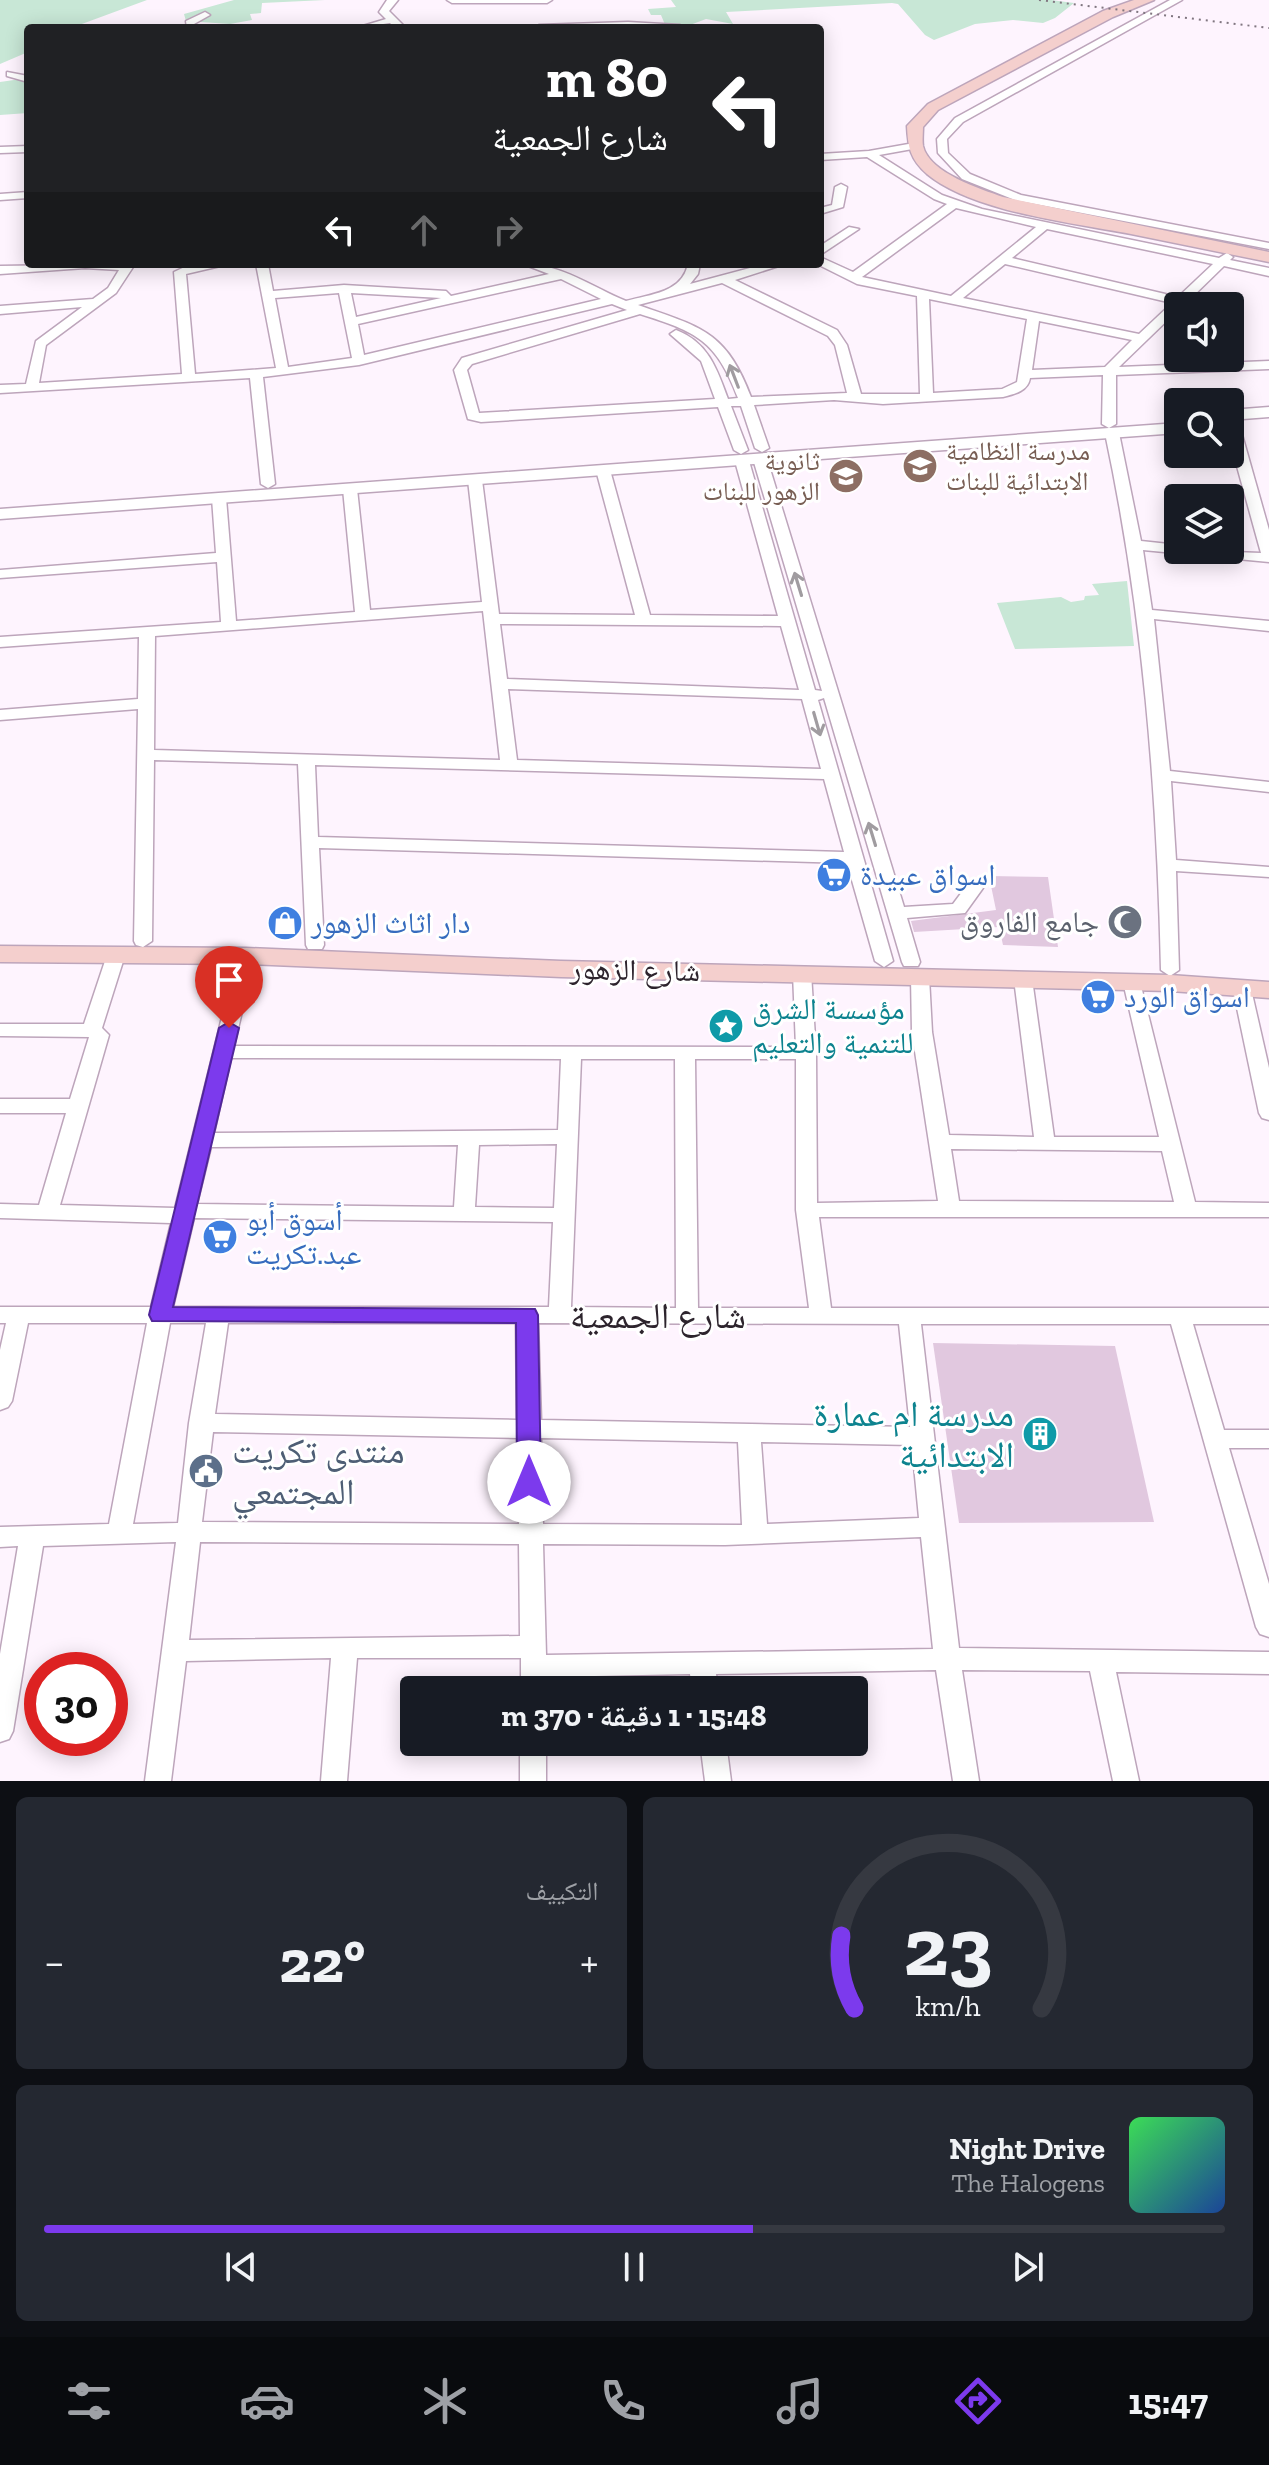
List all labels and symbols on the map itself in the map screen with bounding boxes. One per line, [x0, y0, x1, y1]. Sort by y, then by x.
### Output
one-way arrow [726, 364, 740, 388]
place label: مدرسة النظامية الابتدائية للبنات [946, 435, 1090, 497]
place label: ثانوية الزهور للبنات [703, 445, 820, 507]
school or university icon: مدرسة النظامية الابتدائية للبنات [901, 447, 939, 485]
school or university icon: ثانوية الزهور للبنات [827, 457, 865, 495]
one-way arrow [790, 572, 805, 598]
one-way arrow [810, 711, 825, 737]
one-way arrow [864, 821, 879, 847]
supermarket icon: اسواق عبيدة [815, 856, 853, 894]
place label: اسواق عبيدة [860, 857, 995, 893]
mosque icon: جامع الفاروق [1106, 903, 1144, 941]
shop icon: دار اثاث الزهور [266, 904, 304, 942]
place label: جامع الفاروق [960, 904, 1099, 941]
place label: دار اثاث الزهور [310, 905, 470, 941]
pin [195, 946, 263, 1028]
street label: شارع الزهور [569, 951, 700, 990]
supermarket icon: اسواق الورد [1079, 978, 1117, 1016]
place label: اسواق الورد [1124, 979, 1250, 1015]
place label: مؤسسة الشرق للتنمية والتعليم [752, 991, 914, 1063]
place icon: مؤسسة الشرق للتنمية والتعليم [707, 1007, 745, 1045]
place label: أسوق أبو عبد.تكريت [246, 1201, 361, 1272]
supermarket icon: أسوق أبو عبد.تكريت [201, 1218, 239, 1256]
street label: شارع الجمعية [570, 1294, 746, 1338]
place label: مدرسة ام عمارة الابتدائية [813, 1392, 1014, 1476]
building icon: مدرسة ام عمارة الابتدائية [1021, 1415, 1059, 1453]
place label: منتدى تكريت المجتمعي [232, 1429, 405, 1520]
position arrow [487, 1440, 571, 1524]
public building icon: منتدى تكريت المجتمعي [187, 1452, 225, 1490]
speed limit sign: 30 [24, 1652, 128, 1756]

